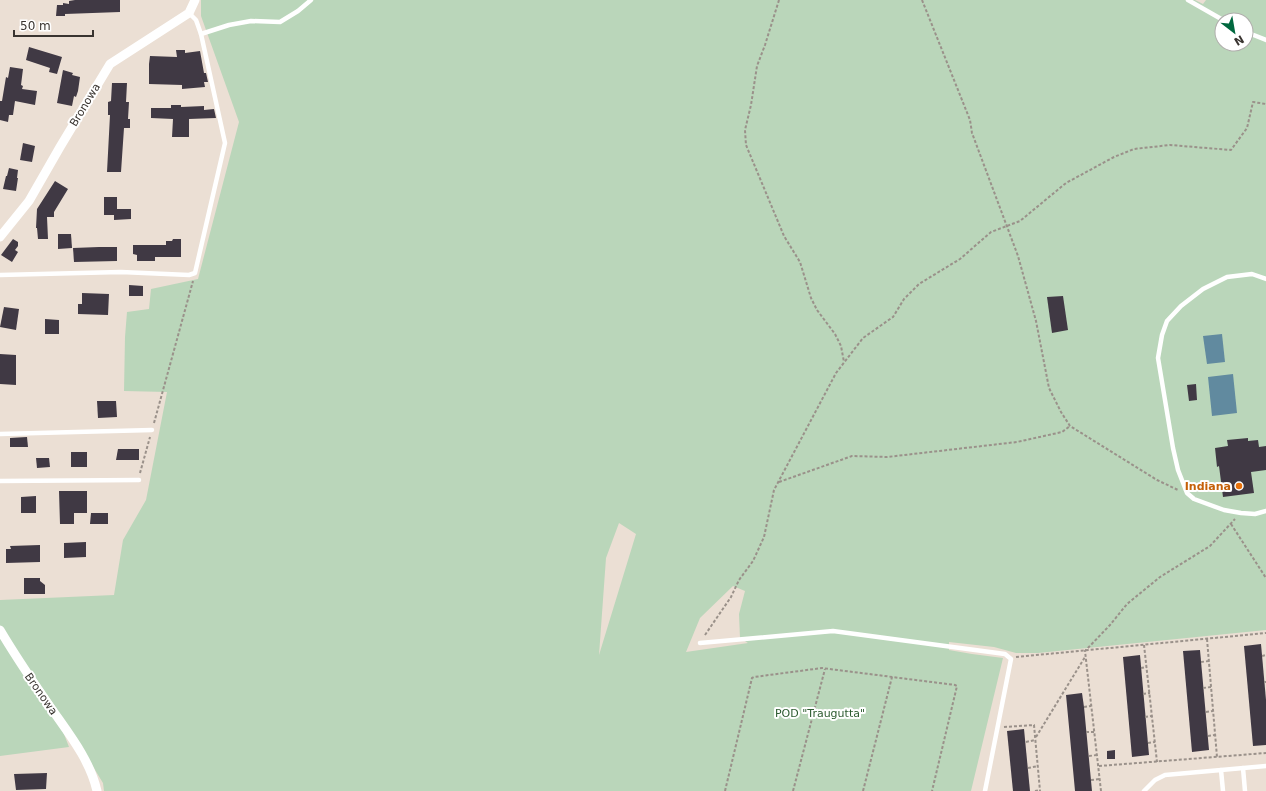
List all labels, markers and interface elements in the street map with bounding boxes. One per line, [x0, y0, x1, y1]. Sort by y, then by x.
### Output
scale bar [14, 12, 93, 38]
north arrow [1214, 12, 1254, 52]
text: 50 m [20, 19, 51, 33]
text: N [1232, 32, 1246, 48]
street label: Bronowa [67, 81, 103, 129]
place label: Indiana [1185, 480, 1231, 493]
marker: Indiana [1234, 481, 1244, 491]
street label: Bronowa [22, 671, 60, 717]
park label: POD "Traugutta" [775, 707, 865, 720]

